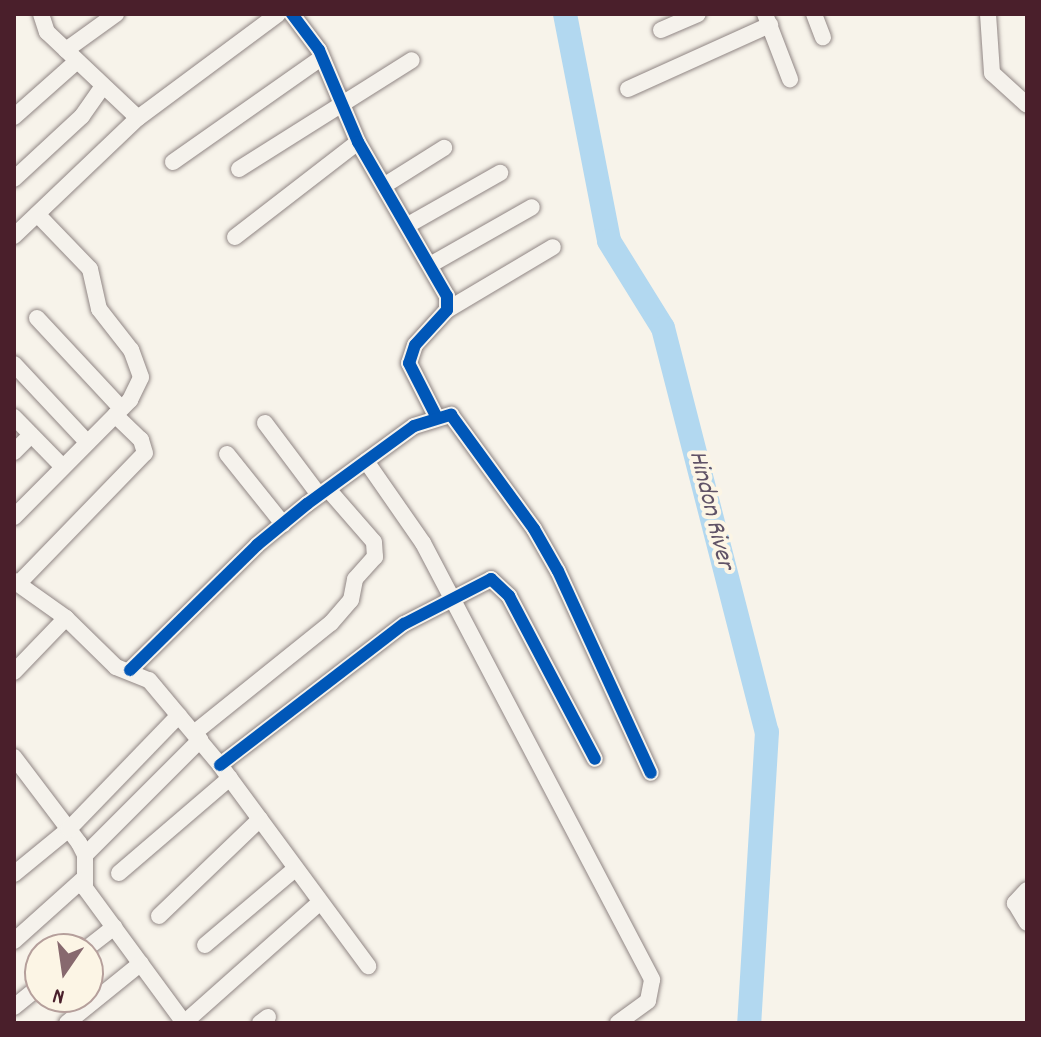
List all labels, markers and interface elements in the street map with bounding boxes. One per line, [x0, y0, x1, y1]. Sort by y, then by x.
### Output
water label: Hindon River [680, 447, 740, 573]
north arrow [24, 933, 104, 1013]
text: N [50, 979, 68, 1011]

